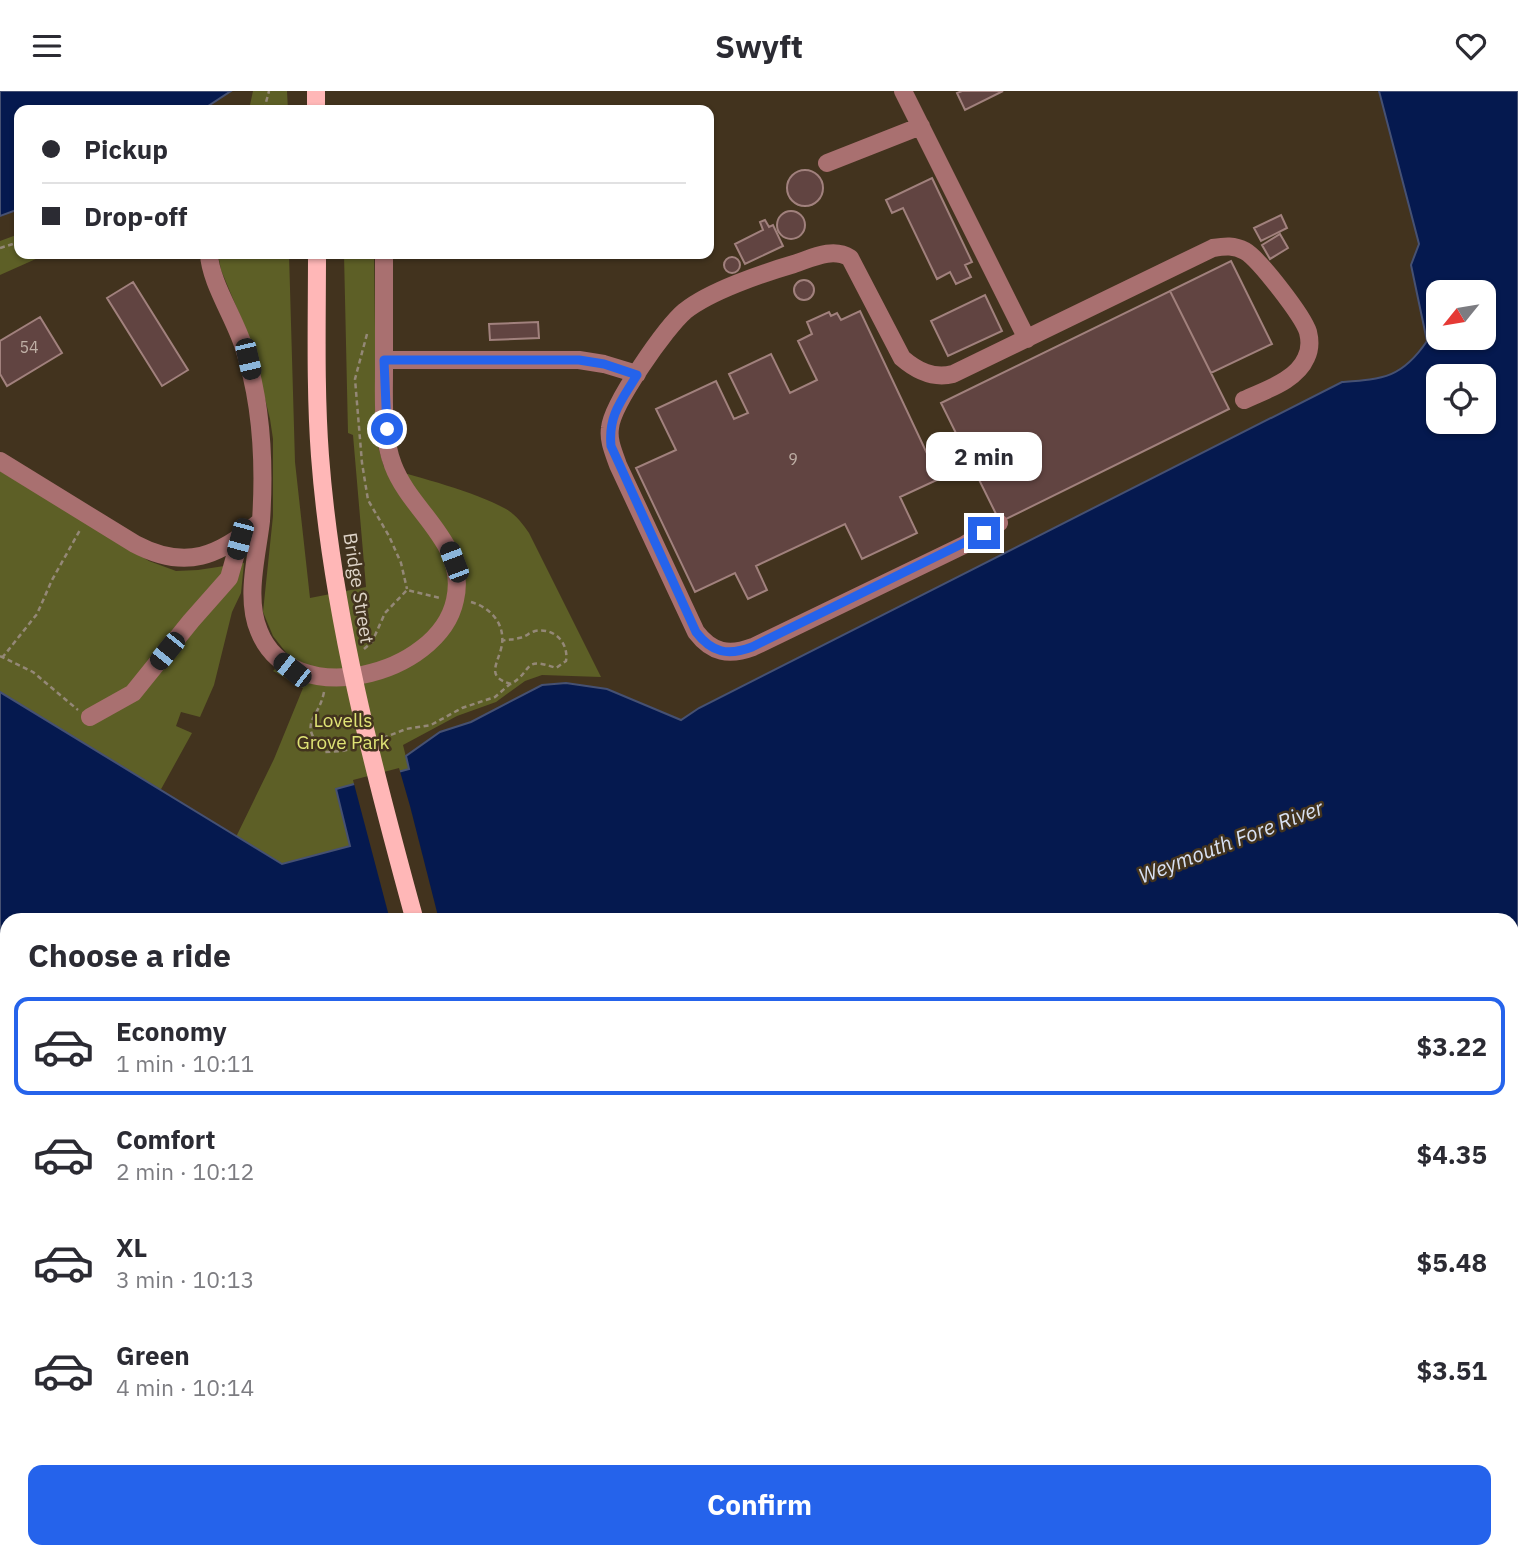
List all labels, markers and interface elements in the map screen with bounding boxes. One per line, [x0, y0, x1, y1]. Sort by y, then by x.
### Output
text: Swyft [715, 25, 803, 67]
icon: menu [28, 27, 66, 65]
icon: heart [1452, 27, 1490, 65]
text: Pickup [84, 132, 168, 166]
text: Drop-off [84, 199, 187, 233]
north arrow [1426, 280, 1496, 350]
map controls [1426, 280, 1496, 434]
car [234, 336, 263, 382]
house number: 54 [19, 337, 39, 357]
button: locate [1426, 364, 1496, 434]
route start [371, 413, 403, 445]
callout: 2 min [926, 431, 1042, 481]
text: 2 min [954, 441, 1014, 471]
house number: 9 [788, 449, 798, 469]
car [225, 516, 256, 562]
route end [968, 517, 1000, 549]
street label: Bridge Street [338, 531, 380, 645]
car [437, 539, 472, 585]
car [146, 628, 189, 674]
car [269, 649, 316, 691]
park label: Lovells Grove Park [296, 708, 390, 754]
water label: Weymouth Fore River [1134, 792, 1328, 889]
text: Choose a ride [28, 934, 231, 976]
text: Economy [116, 1014, 227, 1048]
icon: car [32, 1015, 95, 1078]
text: $3.22 [1417, 1029, 1487, 1063]
text: 1 min · 10:11 [116, 1048, 254, 1078]
text: Comfort [116, 1122, 215, 1156]
icon: car [32, 1123, 95, 1186]
text: $4.35 [1417, 1137, 1487, 1171]
text: 2 min · 10:12 [116, 1156, 254, 1186]
text: XL [116, 1230, 147, 1264]
icon: car [32, 1231, 95, 1294]
text: $5.48 [1417, 1245, 1487, 1279]
text: 3 min · 10:13 [116, 1264, 254, 1294]
text: Green [116, 1338, 190, 1372]
icon: car [32, 1339, 95, 1402]
text: $3.51 [1417, 1353, 1487, 1387]
text: 4 min · 10:14 [116, 1372, 254, 1402]
button: Confirm [28, 1465, 1491, 1545]

